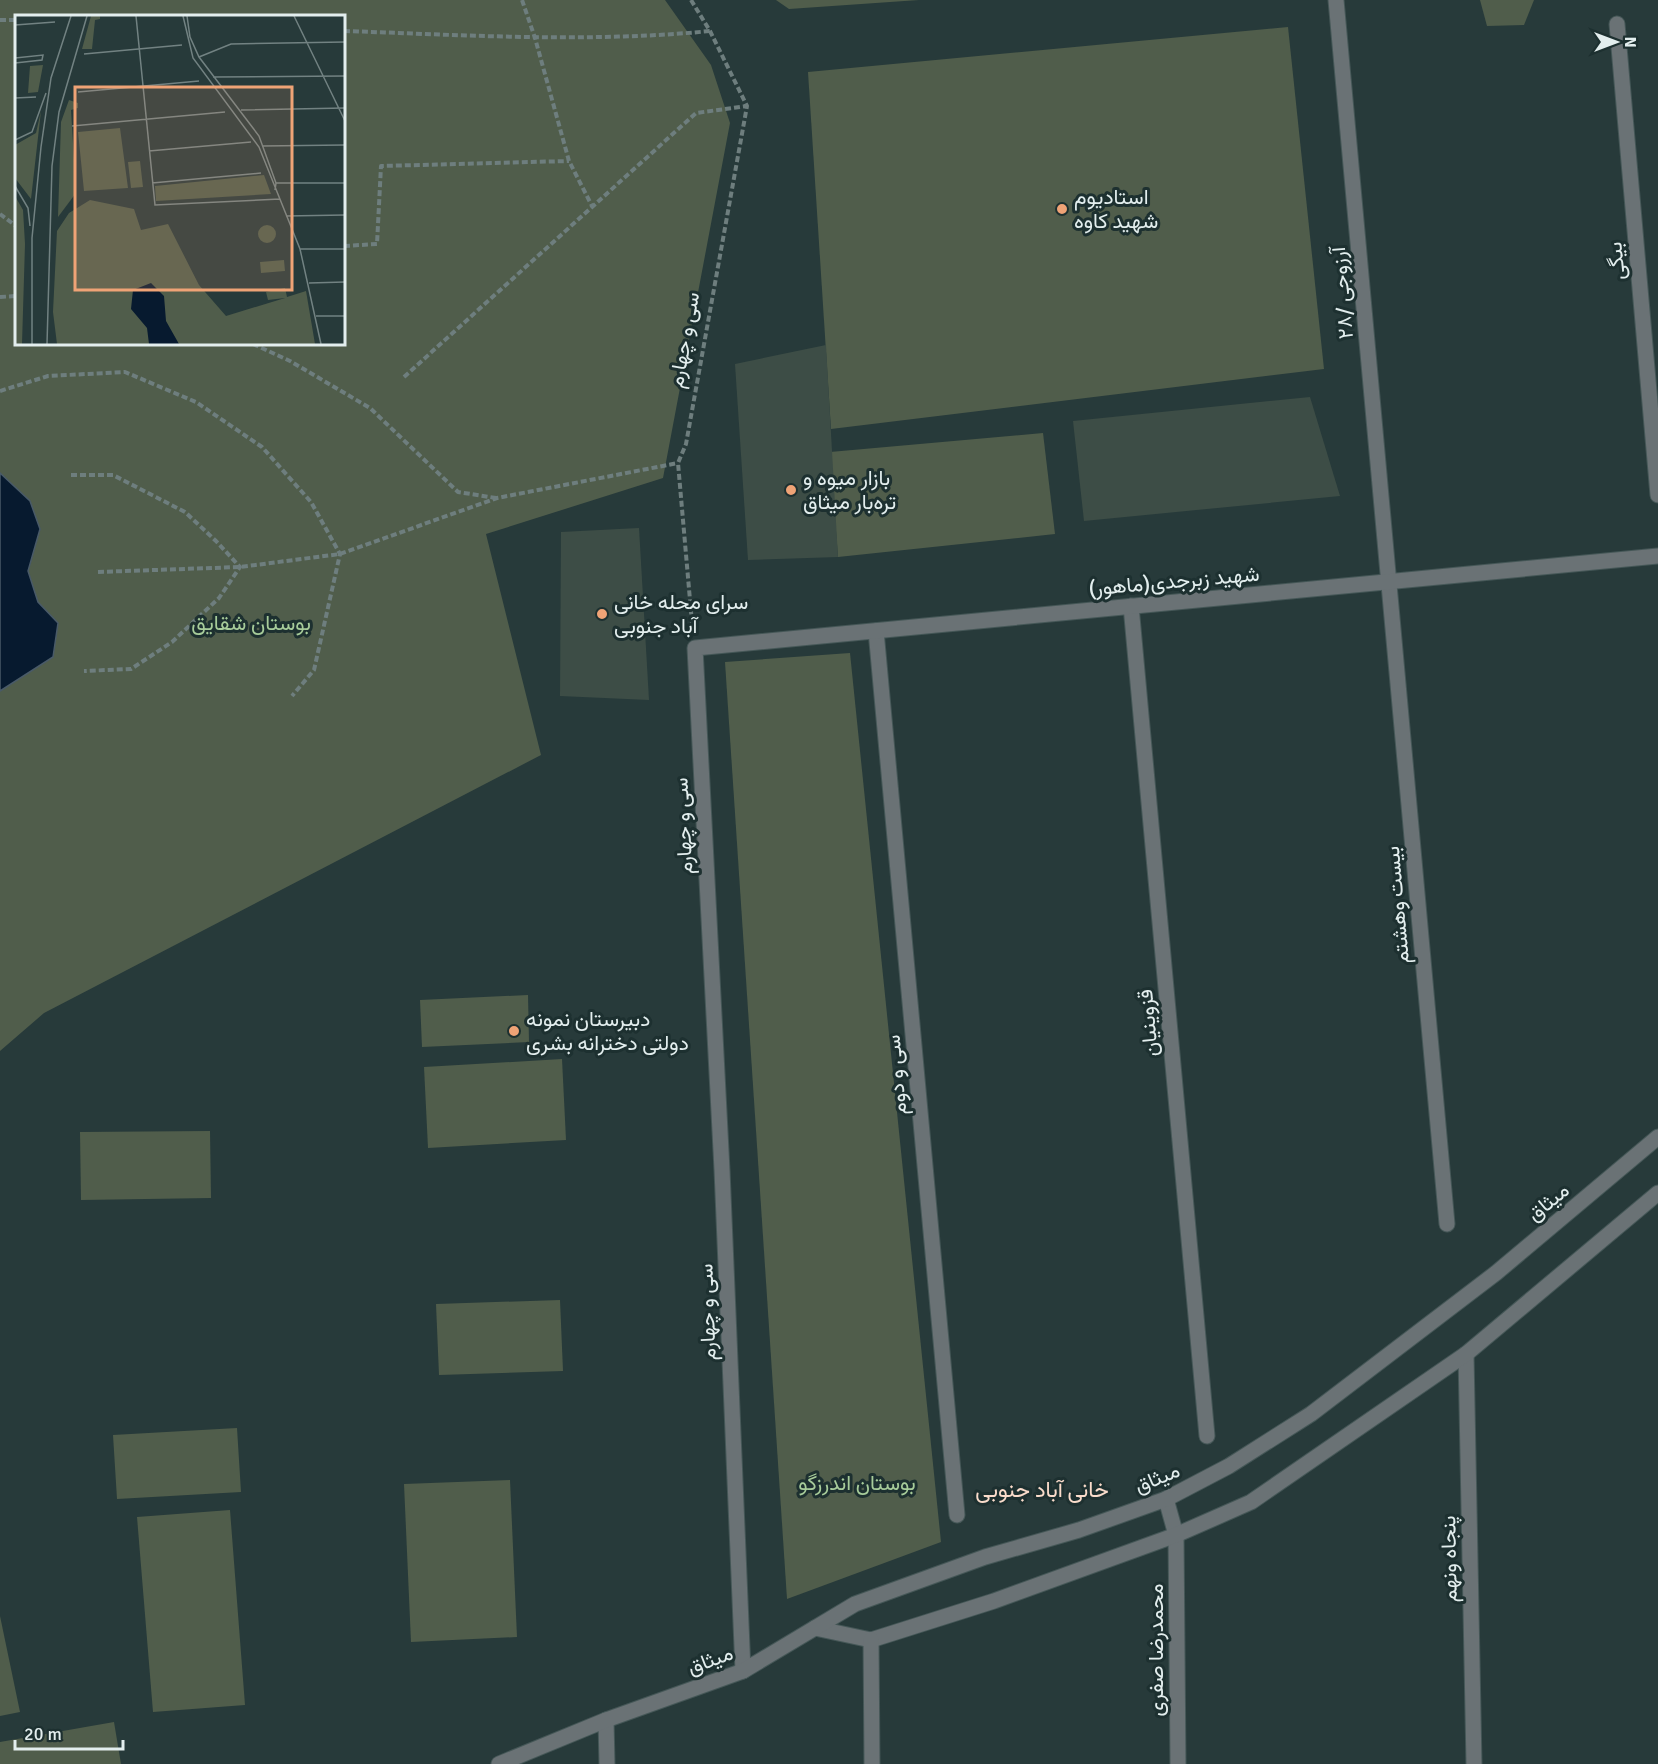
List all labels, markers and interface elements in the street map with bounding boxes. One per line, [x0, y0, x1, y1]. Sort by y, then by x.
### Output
north arrow [1586, 12, 1646, 72]
inset map [15, 15, 345, 345]
text: N [1620, 36, 1640, 48]
place label: استادیوم شهید کاوه [1074, 184, 1158, 234]
marker: استادیوم شهید کاوه [1055, 202, 1069, 216]
street label: بیگی [1601, 241, 1631, 281]
street label: آرزوجی /۲۸ [1325, 244, 1359, 340]
street label: سی و چهارم [663, 290, 706, 390]
place label: بازار میوه و تره‌بار میثاق [803, 465, 896, 515]
marker: بازار میوه و تره‌بار میثاق [784, 483, 798, 497]
street label: شهید زبرجدی(ماهور) [1087, 561, 1261, 601]
place label: سرای محله خانی آباد جنوبی [614, 589, 748, 639]
marker: سرای محله خانی آباد جنوبی [595, 607, 609, 621]
park label: بوستان شقایق [191, 610, 311, 636]
street label: سی و چهارم [667, 777, 700, 875]
street label: بیست وهشتم [1379, 845, 1416, 965]
street label: قزوینیان [1132, 988, 1164, 1058]
place label: دبیرستان نمونه دولتی دخترانه بشری [526, 1006, 689, 1056]
marker: دبیرستان نمونه دولتی دخترانه بشری [507, 1024, 521, 1038]
street label: سی و دوم [880, 1034, 913, 1116]
street label: میثاق [1522, 1177, 1574, 1227]
street label: سی و چهارم [692, 1263, 723, 1361]
street label: میثاق [1130, 1457, 1184, 1499]
park label: بوستان اندرزگو [798, 1470, 916, 1496]
district label: خانی آباد جنوبی [975, 1476, 1109, 1503]
street label: پنجاه ونهم [1435, 1515, 1464, 1603]
street label: محمدرضا صفری [1143, 1584, 1169, 1716]
street label: میثاق [683, 1639, 737, 1681]
scale bar [15, 1713, 123, 1751]
text: 20 m [24, 1723, 62, 1745]

